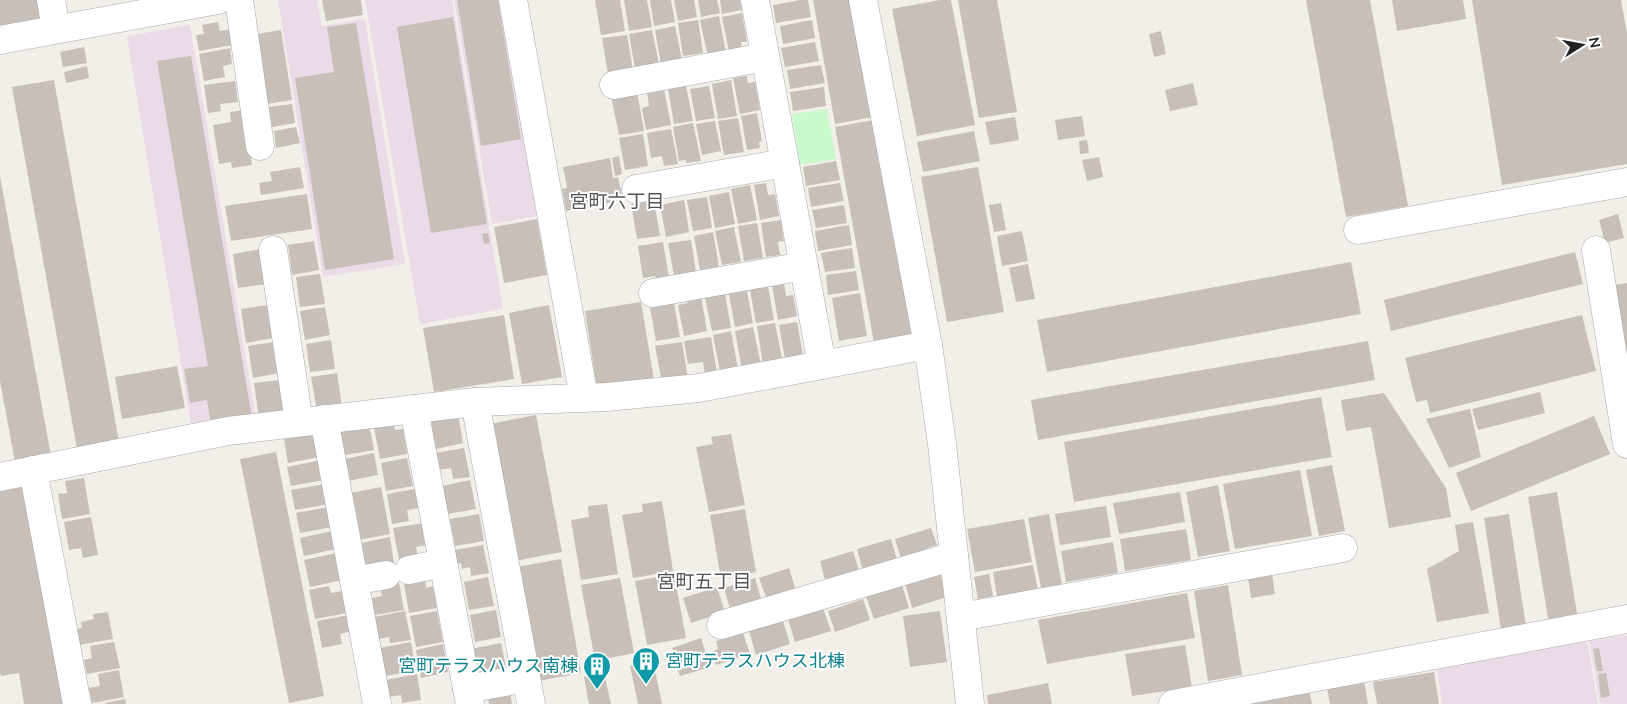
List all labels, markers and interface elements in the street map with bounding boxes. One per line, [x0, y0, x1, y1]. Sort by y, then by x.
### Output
north arrow [1557, 20, 1607, 70]
text: N [1585, 36, 1605, 49]
district label: 宮町六丁目 [569, 189, 665, 213]
district label: 宮町五丁目 [656, 569, 752, 593]
building icon: 宮町テラスハウス北棟 [631, 646, 661, 685]
place label: 宮町テラスハウス北棟 [665, 649, 845, 672]
building icon: 宮町テラスハウス南棟 [582, 651, 612, 690]
place label: 宮町テラスハウス南棟 [398, 654, 578, 677]

